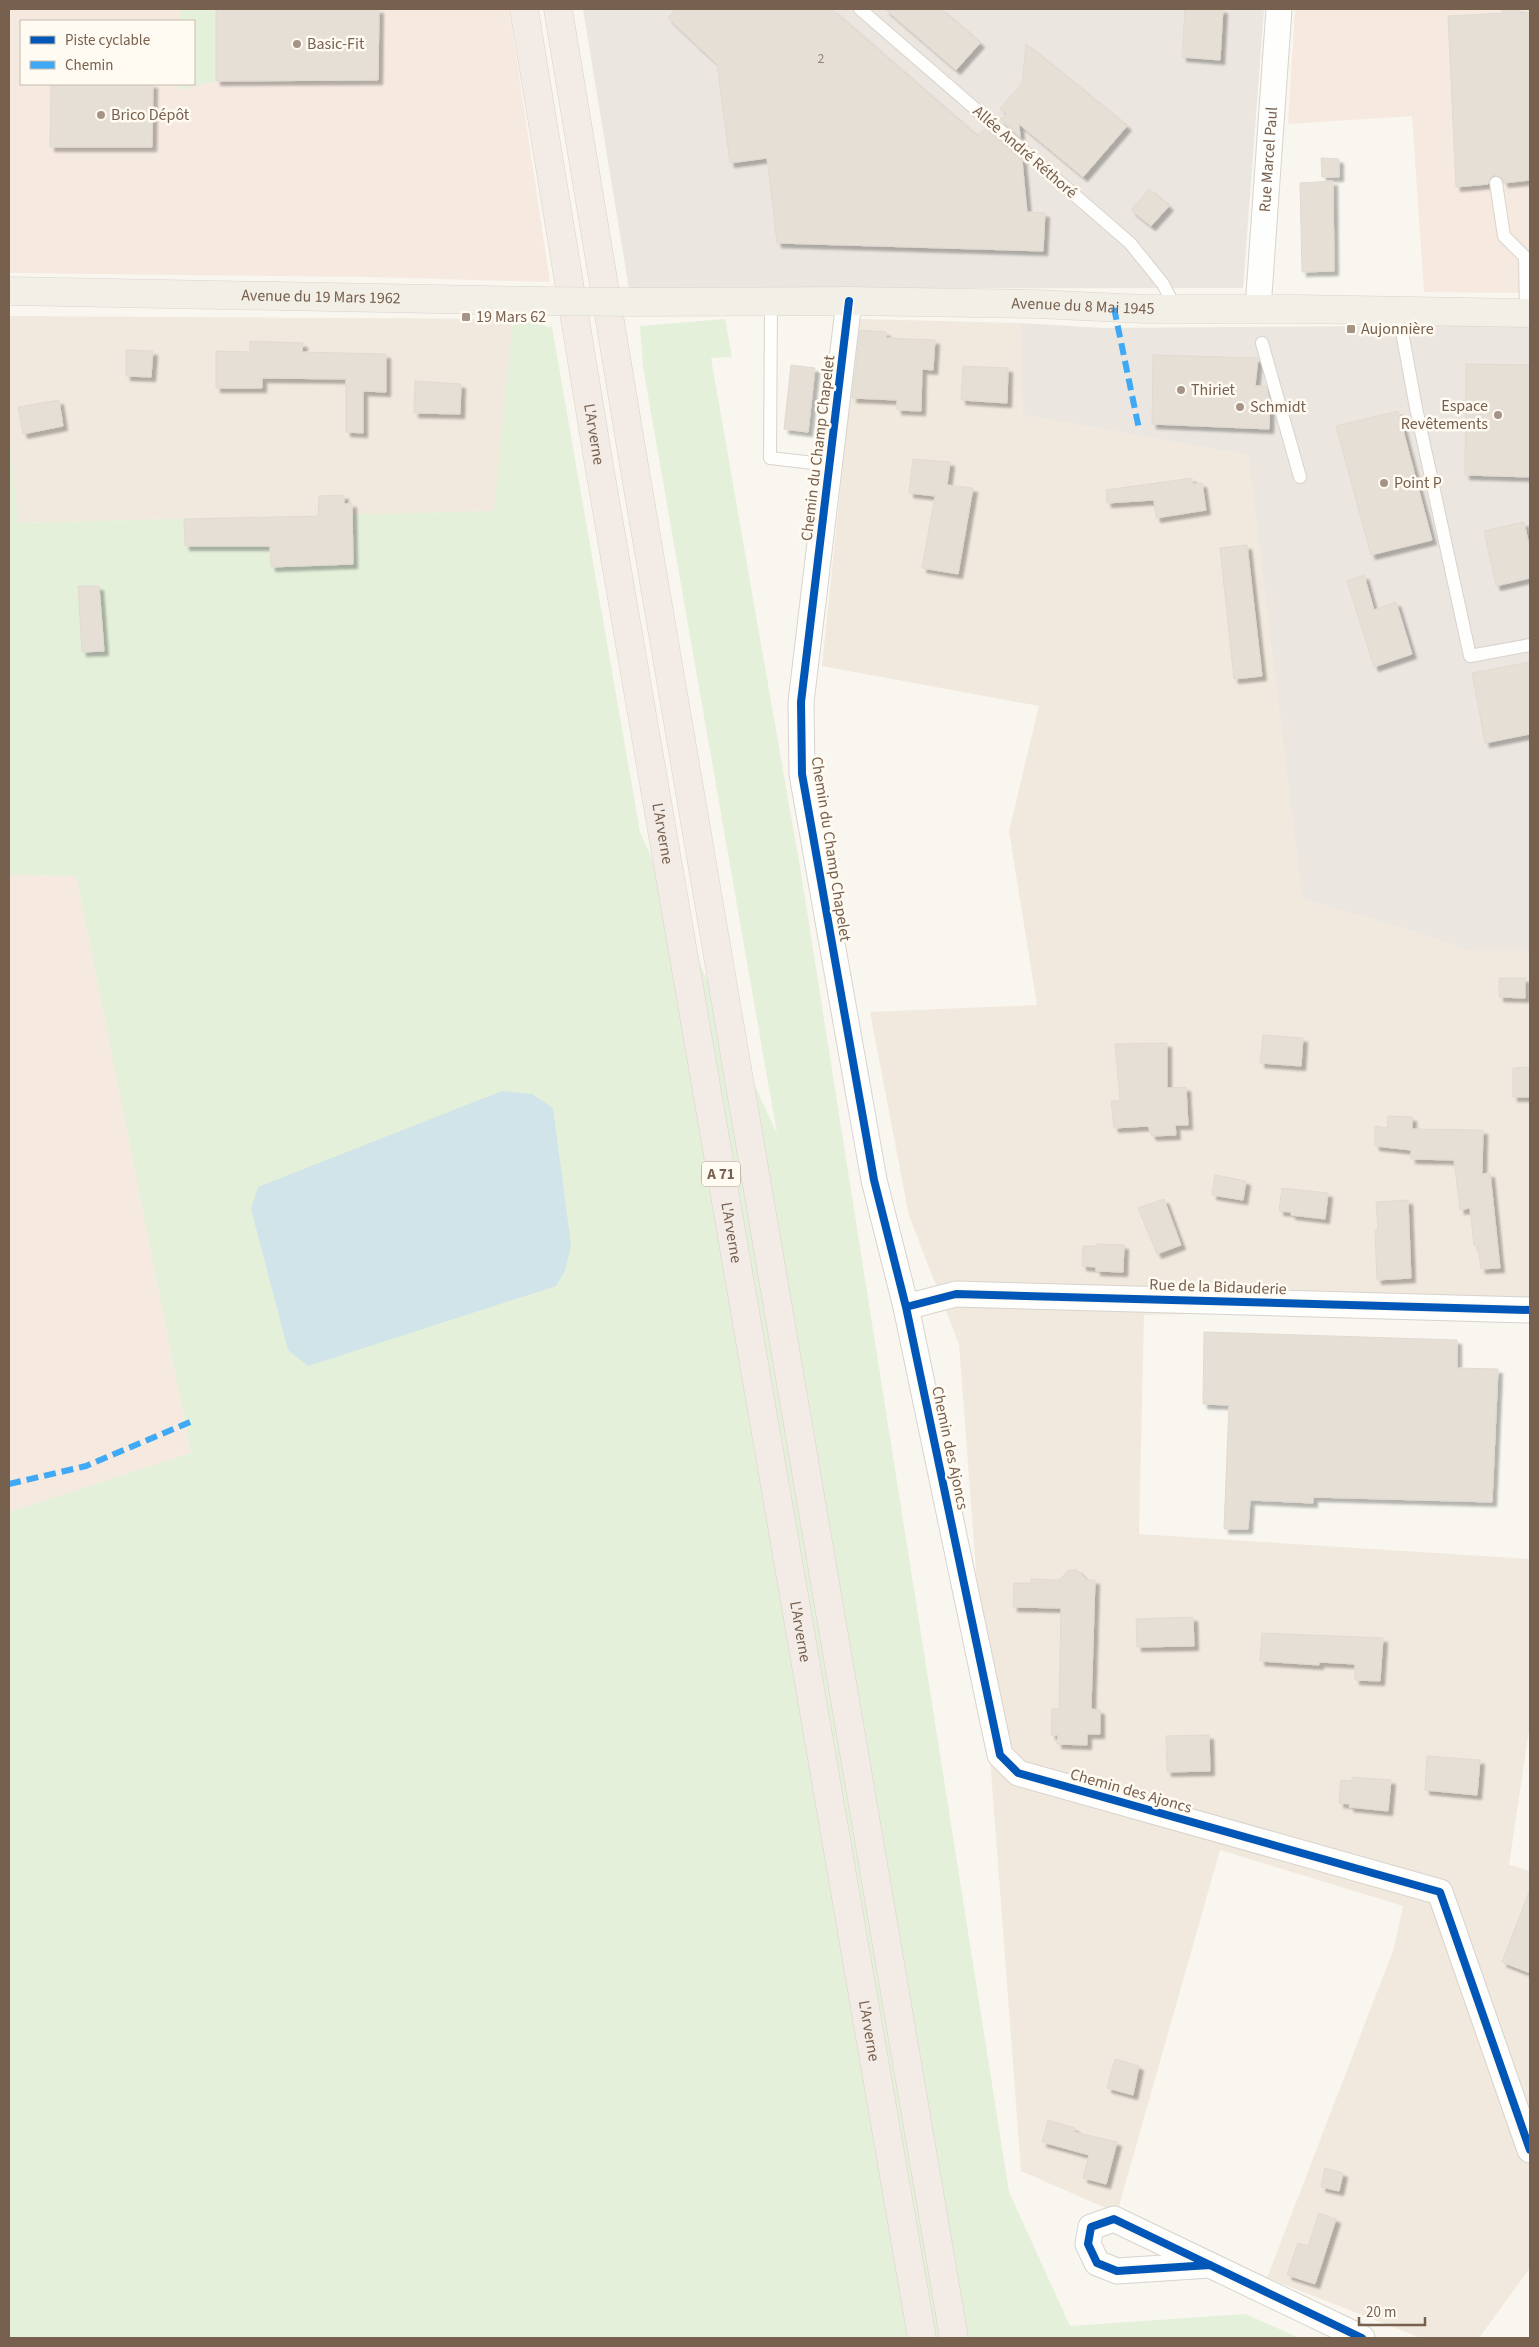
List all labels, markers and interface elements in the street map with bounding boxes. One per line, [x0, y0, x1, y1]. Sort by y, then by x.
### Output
legend [20, 20, 195, 85]
text: Piste cyclable [65, 30, 150, 51]
place label: Basic-Fit [307, 33, 365, 55]
marker: Basic-Fit [291, 38, 303, 50]
house number: 2 [818, 49, 825, 69]
text: Chemin [65, 55, 114, 76]
street label: Allée André Réthoré [968, 101, 1082, 204]
place label: Brico Dépôt [111, 104, 190, 126]
street label: Rue Marcel Paul [1254, 106, 1283, 213]
marker: Brico Dépôt [95, 109, 107, 121]
street label: Avenue du 19 Mars 1962 [241, 284, 401, 309]
street label: Avenue du 8 Mai 1945 [1011, 293, 1155, 320]
place label: 19 Mars 62 [476, 306, 546, 328]
marker: 19 Mars 62 [460, 311, 472, 323]
place label: Aujonnière [1361, 318, 1434, 340]
marker: Aujonnière [1345, 323, 1357, 335]
street label: Chemin du Champ Chapelet [796, 353, 840, 542]
place label: Thiriet [1191, 379, 1235, 401]
marker: Thiriet [1175, 384, 1187, 396]
place label: Espace Revêtements [1401, 395, 1488, 435]
place label: Schmidt [1250, 396, 1307, 418]
marker: Schmidt [1234, 401, 1246, 413]
street label: L'Arverne [578, 402, 610, 467]
marker: Espace Revêtements [1492, 409, 1504, 421]
place label: Point P [1394, 472, 1442, 494]
marker: Point P [1378, 477, 1390, 489]
street label: Chemin du Champ Chapelet [806, 755, 857, 944]
street label: L'Arverne [646, 801, 679, 866]
road number: A 71 [702, 1162, 740, 1186]
street label: L'Arverne [715, 1200, 747, 1265]
street label: Rue de la Bidauderie [1149, 1274, 1287, 1300]
street label: Chemin des Ajoncs [926, 1384, 974, 1512]
street label: L'Arverne [784, 1599, 816, 1664]
street label: Chemin des Ajoncs [1068, 1763, 1195, 1819]
street label: L'Arverne [853, 1998, 885, 2063]
scale bar [1359, 2294, 1425, 2326]
text: 20 m [1366, 2302, 1396, 2323]

